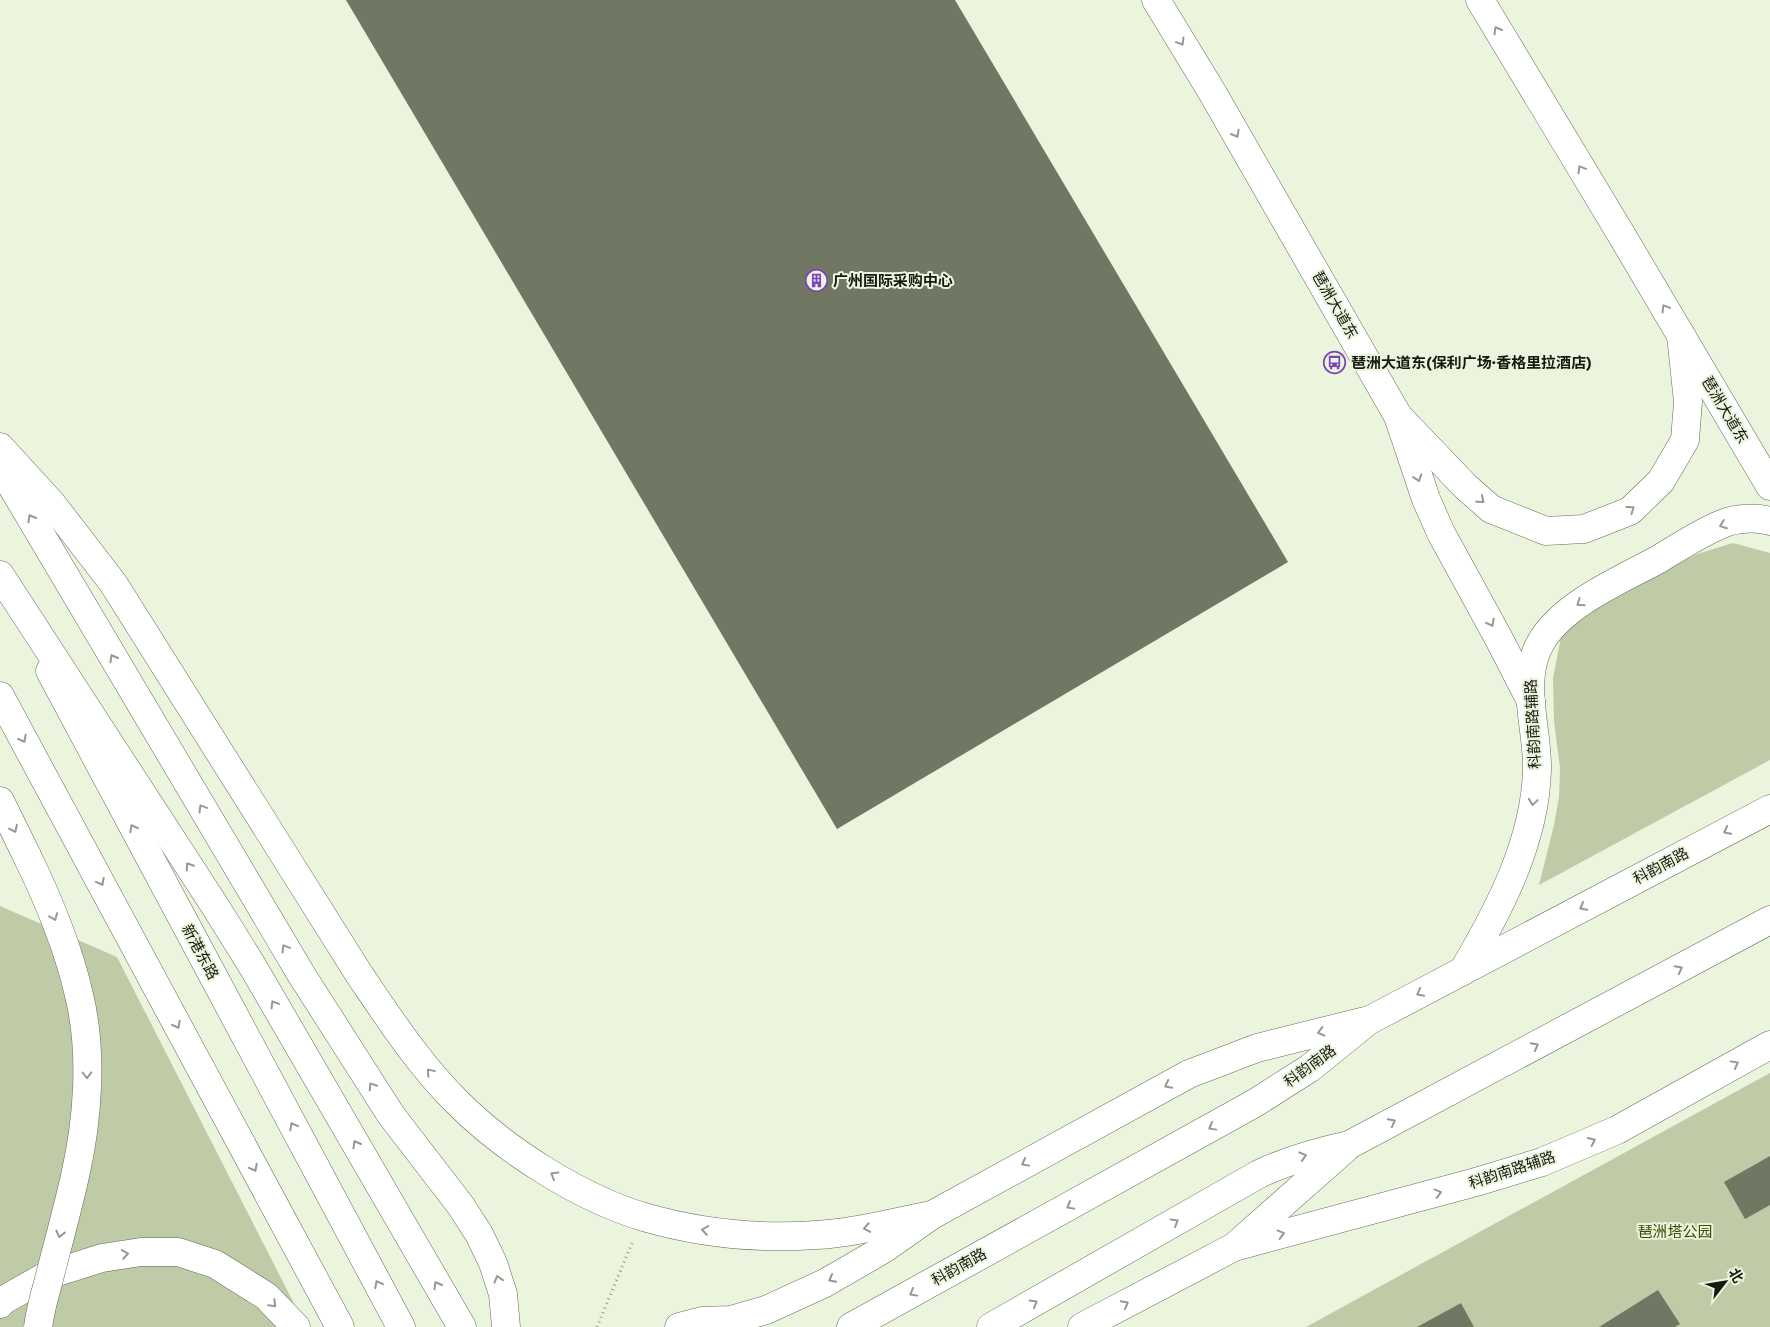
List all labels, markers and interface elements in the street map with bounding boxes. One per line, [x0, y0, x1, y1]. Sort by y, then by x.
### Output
one-way arrow [1494, 26, 1504, 35]
one-way arrow [1175, 36, 1185, 45]
one-way arrow [1230, 129, 1240, 138]
one-way arrow [1578, 165, 1588, 174]
street label: 琶洲大道东 [1308, 268, 1362, 342]
building icon: 广州国际采购中心 [805, 269, 829, 293]
place label: 广州国际采购中心 [833, 272, 953, 290]
one-way arrow [1661, 305, 1671, 314]
bus stop icon: 琶洲大道东(保利广场·香格里拉酒店) [1323, 351, 1347, 375]
place label: 琶洲大道东(保利广场·香格里拉酒店) [1351, 354, 1592, 372]
street label: 琶洲大道东 [1698, 373, 1752, 447]
one-way arrow [1412, 473, 1422, 482]
one-way arrow [1476, 495, 1485, 504]
one-way arrow [1625, 506, 1634, 514]
one-way arrow [27, 515, 37, 524]
one-way arrow [1719, 519, 1727, 529]
one-way arrow [1577, 597, 1586, 606]
one-way arrow [1484, 618, 1494, 627]
one-way arrow [110, 655, 120, 664]
street label: 科韵南路辅路 [1522, 679, 1544, 769]
one-way arrow [17, 734, 27, 743]
one-way arrow [1528, 798, 1538, 806]
one-way arrow [199, 805, 209, 814]
one-way arrow [8, 824, 18, 833]
one-way arrow [129, 824, 139, 833]
one-way arrow [1723, 825, 1732, 835]
street label: 科韵南路 [1630, 844, 1692, 888]
one-way arrow [185, 862, 195, 871]
one-way arrow [94, 877, 104, 886]
one-way arrow [1580, 901, 1589, 911]
one-way arrow [48, 912, 58, 921]
street label: 新港东路 [178, 921, 222, 983]
one-way arrow [282, 945, 292, 954]
one-way arrow [1673, 965, 1682, 975]
one-way arrow [1417, 987, 1426, 997]
one-way arrow [271, 1000, 281, 1009]
one-way arrow [171, 1020, 181, 1029]
one-way arrow [1316, 1026, 1325, 1037]
street label: 科韵南路 [1280, 1041, 1340, 1091]
one-way arrow [1530, 1042, 1539, 1052]
one-way arrow [1730, 1061, 1739, 1071]
one-way arrow [426, 1068, 435, 1077]
one-way arrow [82, 1071, 92, 1079]
one-way arrow [1164, 1079, 1173, 1089]
one-way arrow [369, 1082, 378, 1091]
one-way arrow [1387, 1118, 1396, 1128]
one-way arrow [1209, 1121, 1218, 1131]
one-way arrow [289, 1122, 299, 1131]
one-way arrow [1587, 1137, 1596, 1147]
one-way arrow [353, 1140, 363, 1149]
street label: 科韵南路辅路 [1466, 1148, 1558, 1192]
one-way arrow [1299, 1152, 1307, 1162]
one-way arrow [1022, 1157, 1031, 1167]
one-way arrow [248, 1163, 258, 1172]
one-way arrow [550, 1171, 559, 1181]
one-way arrow [1434, 1188, 1442, 1198]
one-way arrow [1067, 1199, 1076, 1209]
one-way arrow [1169, 1218, 1178, 1228]
one-way arrow [862, 1222, 871, 1232]
park label: 琶洲塔公园 [1637, 1223, 1713, 1241]
one-way arrow [701, 1225, 710, 1235]
one-way arrow [55, 1230, 66, 1239]
one-way arrow [1277, 1230, 1285, 1240]
street label: 科韵南路 [928, 1245, 990, 1289]
one-way arrow [121, 1250, 130, 1260]
north arrow [1700, 1257, 1750, 1307]
text: 北 [1726, 1265, 1747, 1285]
one-way arrow [829, 1273, 838, 1283]
one-way arrow [494, 1275, 504, 1284]
one-way arrow [374, 1280, 384, 1289]
one-way arrow [434, 1281, 444, 1290]
one-way arrow [909, 1287, 918, 1297]
one-way arrow [267, 1298, 276, 1307]
one-way arrow [1028, 1299, 1037, 1309]
one-way arrow [1120, 1300, 1129, 1310]

